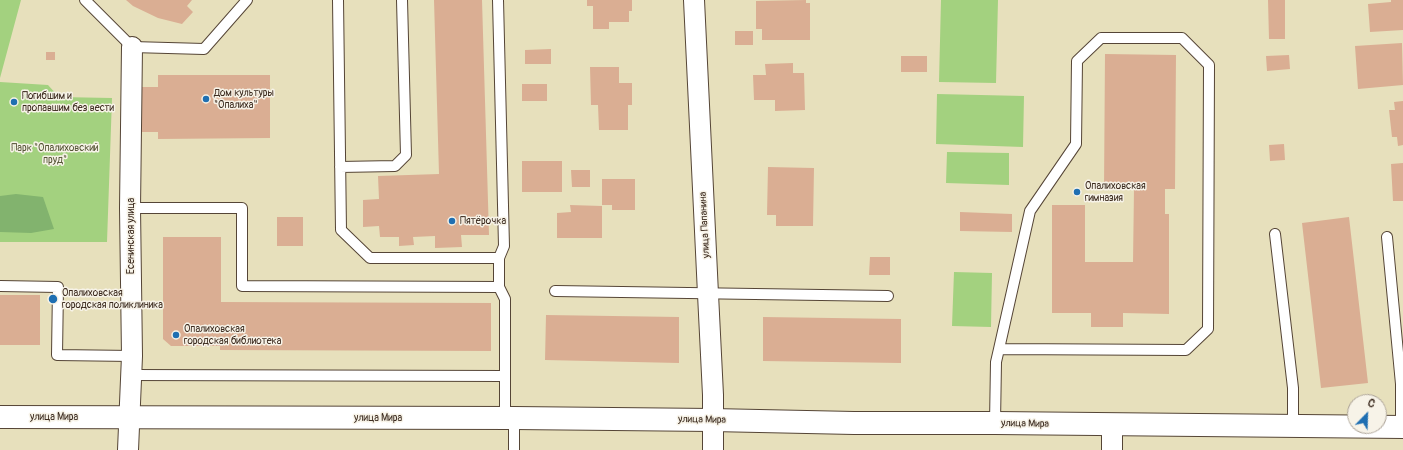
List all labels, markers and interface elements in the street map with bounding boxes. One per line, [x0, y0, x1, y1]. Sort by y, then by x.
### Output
place label: Дом культуры "Опалиха" [214, 87, 274, 110]
place label: Погибшим и пропавшим без вести [22, 90, 114, 114]
marker: Дом культуры "Опалиха" [201, 94, 211, 104]
marker: Погибшим и пропавшим без вести [9, 97, 19, 107]
park label: Парк "Опалиховский пруд" [11, 142, 99, 166]
place label: Опалиховская гимназия [1085, 180, 1146, 204]
marker: Опалиховская гимназия [1072, 187, 1082, 197]
street label: улица Папанина [697, 191, 713, 259]
street label: Есенинская улица [125, 198, 137, 274]
place label: Пятёрочка [460, 215, 506, 227]
marker: Пятёрочка [447, 216, 457, 226]
place label: Опалиховская городская поликлиника [62, 287, 163, 310]
marker: Опалиховская городская поликлиника [47, 293, 59, 305]
place label: Опалиховская городская библиотека [184, 323, 281, 346]
marker: Опалиховская городская библиотека [171, 330, 181, 340]
north arrow [1347, 394, 1387, 434]
text: С [1366, 396, 1377, 411]
street label: улица Мира [30, 411, 78, 423]
street label: улица Мира [354, 412, 402, 424]
street label: улица Мира [678, 414, 726, 426]
street label: улица Мира [1001, 418, 1049, 430]

